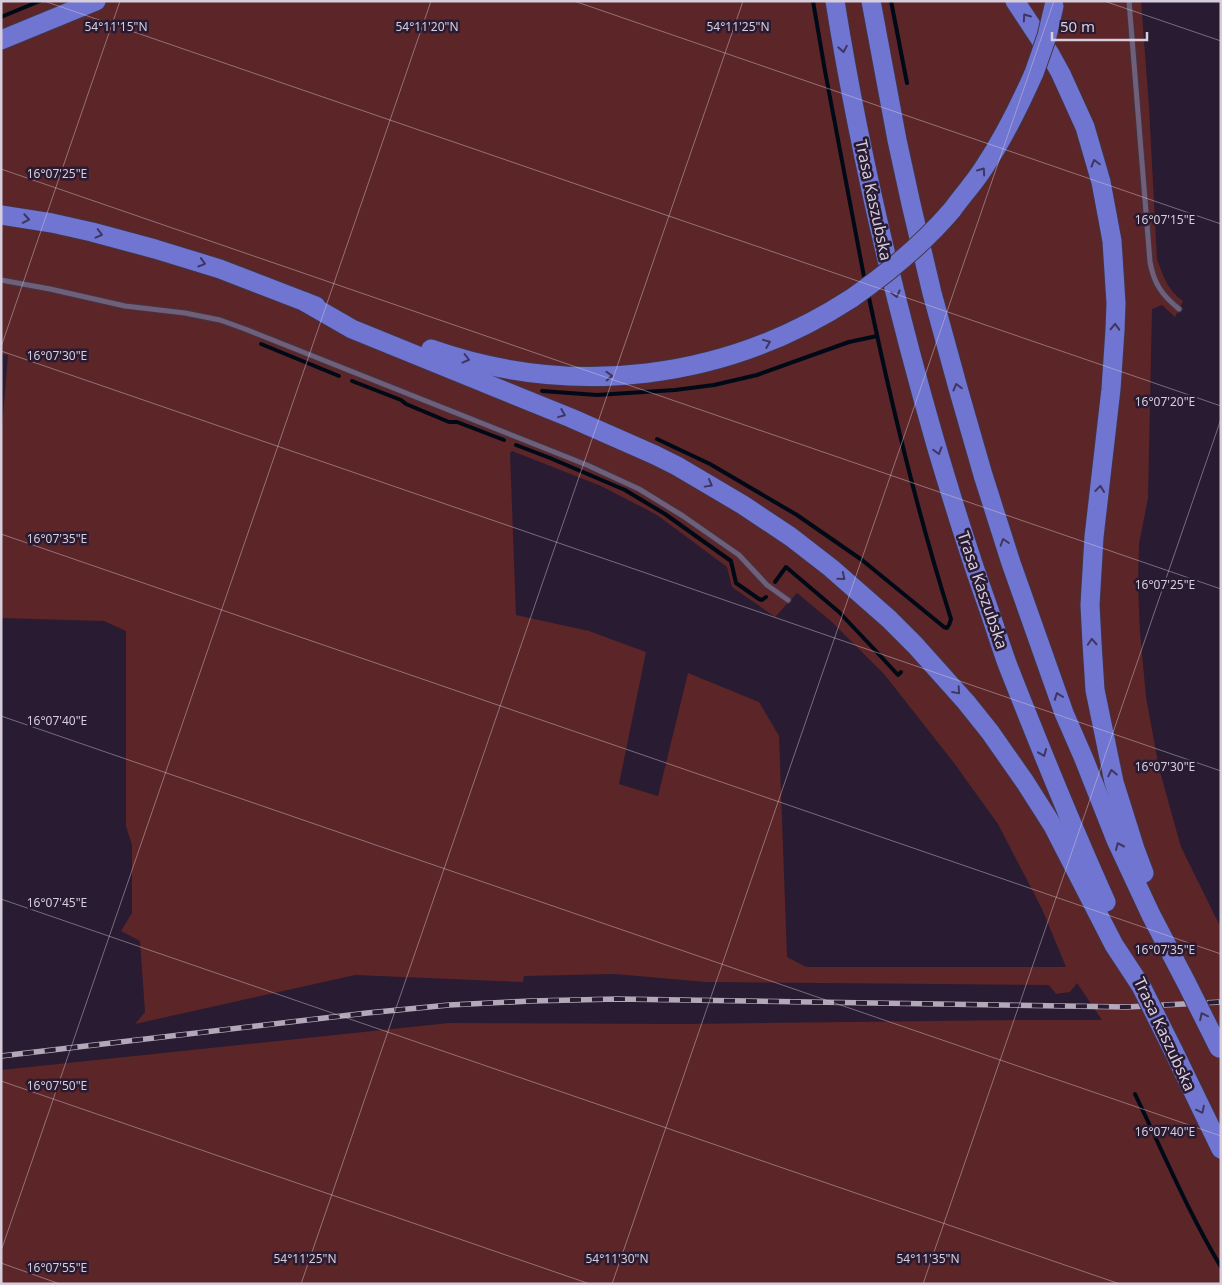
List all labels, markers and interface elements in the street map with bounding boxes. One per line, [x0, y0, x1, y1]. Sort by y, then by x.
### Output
scale bar [1052, 10, 1147, 42]
one-way arrow [1023, 13, 1032, 23]
text: 50 m [1060, 16, 1095, 36]
text: 54°11'15"N [84, 18, 148, 35]
text: 54°11'20"N [395, 18, 459, 35]
text: 54°11'25"N [706, 18, 770, 35]
one-way arrow [838, 45, 848, 54]
street label: Trasa Kaszubska [850, 137, 898, 263]
one-way arrow [1091, 159, 1101, 167]
text: 16°07'25"E [27, 165, 87, 182]
one-way arrow [976, 167, 985, 177]
text: 16°07'15"E [1135, 211, 1195, 228]
one-way arrow [22, 213, 31, 223]
one-way arrow [95, 228, 104, 239]
one-way arrow [197, 258, 205, 268]
one-way arrow [890, 289, 900, 297]
one-way arrow [1110, 323, 1120, 330]
one-way arrow [762, 338, 771, 349]
text: 16°07'30"E [27, 347, 87, 364]
one-way arrow [462, 354, 470, 364]
one-way arrow [606, 371, 613, 381]
one-way arrow [953, 383, 963, 391]
text: 16°07'20"E [1135, 393, 1195, 410]
one-way arrow [557, 408, 566, 418]
one-way arrow [932, 446, 942, 454]
one-way arrow [703, 478, 712, 488]
one-way arrow [1094, 484, 1105, 492]
street label: Trasa Kaszubska [953, 528, 1013, 652]
text: 16°07'35"E [27, 530, 87, 547]
one-way arrow [1000, 539, 1010, 547]
one-way arrow [836, 571, 845, 580]
text: 16°07'25"E [1135, 576, 1195, 593]
one-way arrow [1086, 638, 1097, 646]
one-way arrow [951, 686, 960, 695]
one-way arrow [1054, 692, 1064, 701]
text: 16°07'40"E [27, 712, 87, 729]
one-way arrow [1037, 748, 1047, 756]
text: 16°07'30"E [1135, 758, 1195, 775]
one-way arrow [1107, 769, 1118, 778]
one-way arrow [1115, 842, 1125, 851]
text: 16°07'45"E [27, 894, 87, 911]
text: 16°07'35"E [1135, 941, 1195, 958]
street label: Trasa Kaszubska [1129, 974, 1201, 1094]
one-way arrow [1199, 1012, 1210, 1021]
text: 16°07'50"E [27, 1077, 87, 1094]
one-way arrow [1195, 1105, 1206, 1114]
text: 16°07'40"E [1135, 1123, 1195, 1140]
text: 54°11'25"N [273, 1250, 337, 1267]
text: 54°11'30"N [585, 1250, 649, 1267]
text: 54°11'35"N [896, 1250, 960, 1267]
text: 16°07'55"E [27, 1259, 87, 1276]

